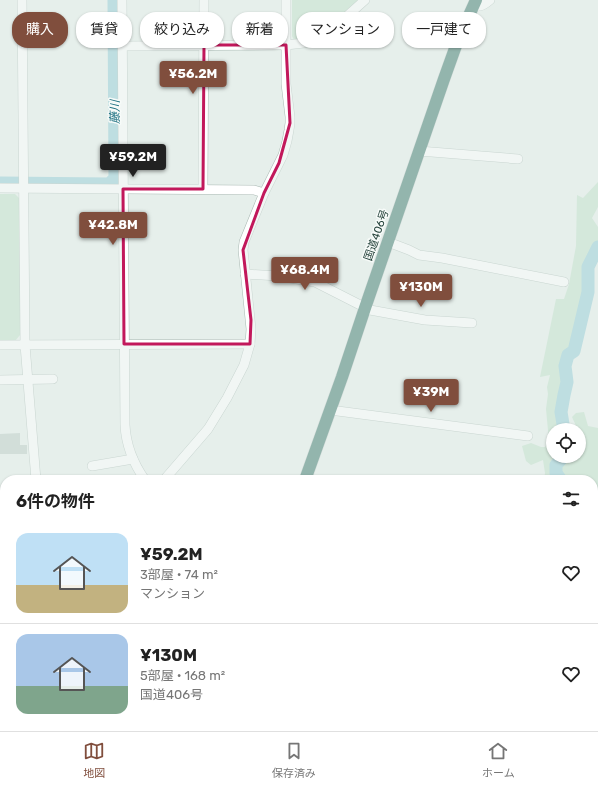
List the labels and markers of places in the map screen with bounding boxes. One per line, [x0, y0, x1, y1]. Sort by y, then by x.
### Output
pin: ¥56.2M [160, 61, 226, 95]
pin: ¥59.2M [100, 144, 166, 178]
pin: ¥42.8M [80, 212, 146, 246]
pin: ¥68.4M [272, 257, 338, 291]
pin: ¥130M [393, 274, 449, 308]
pin: ¥39M [407, 379, 455, 413]

